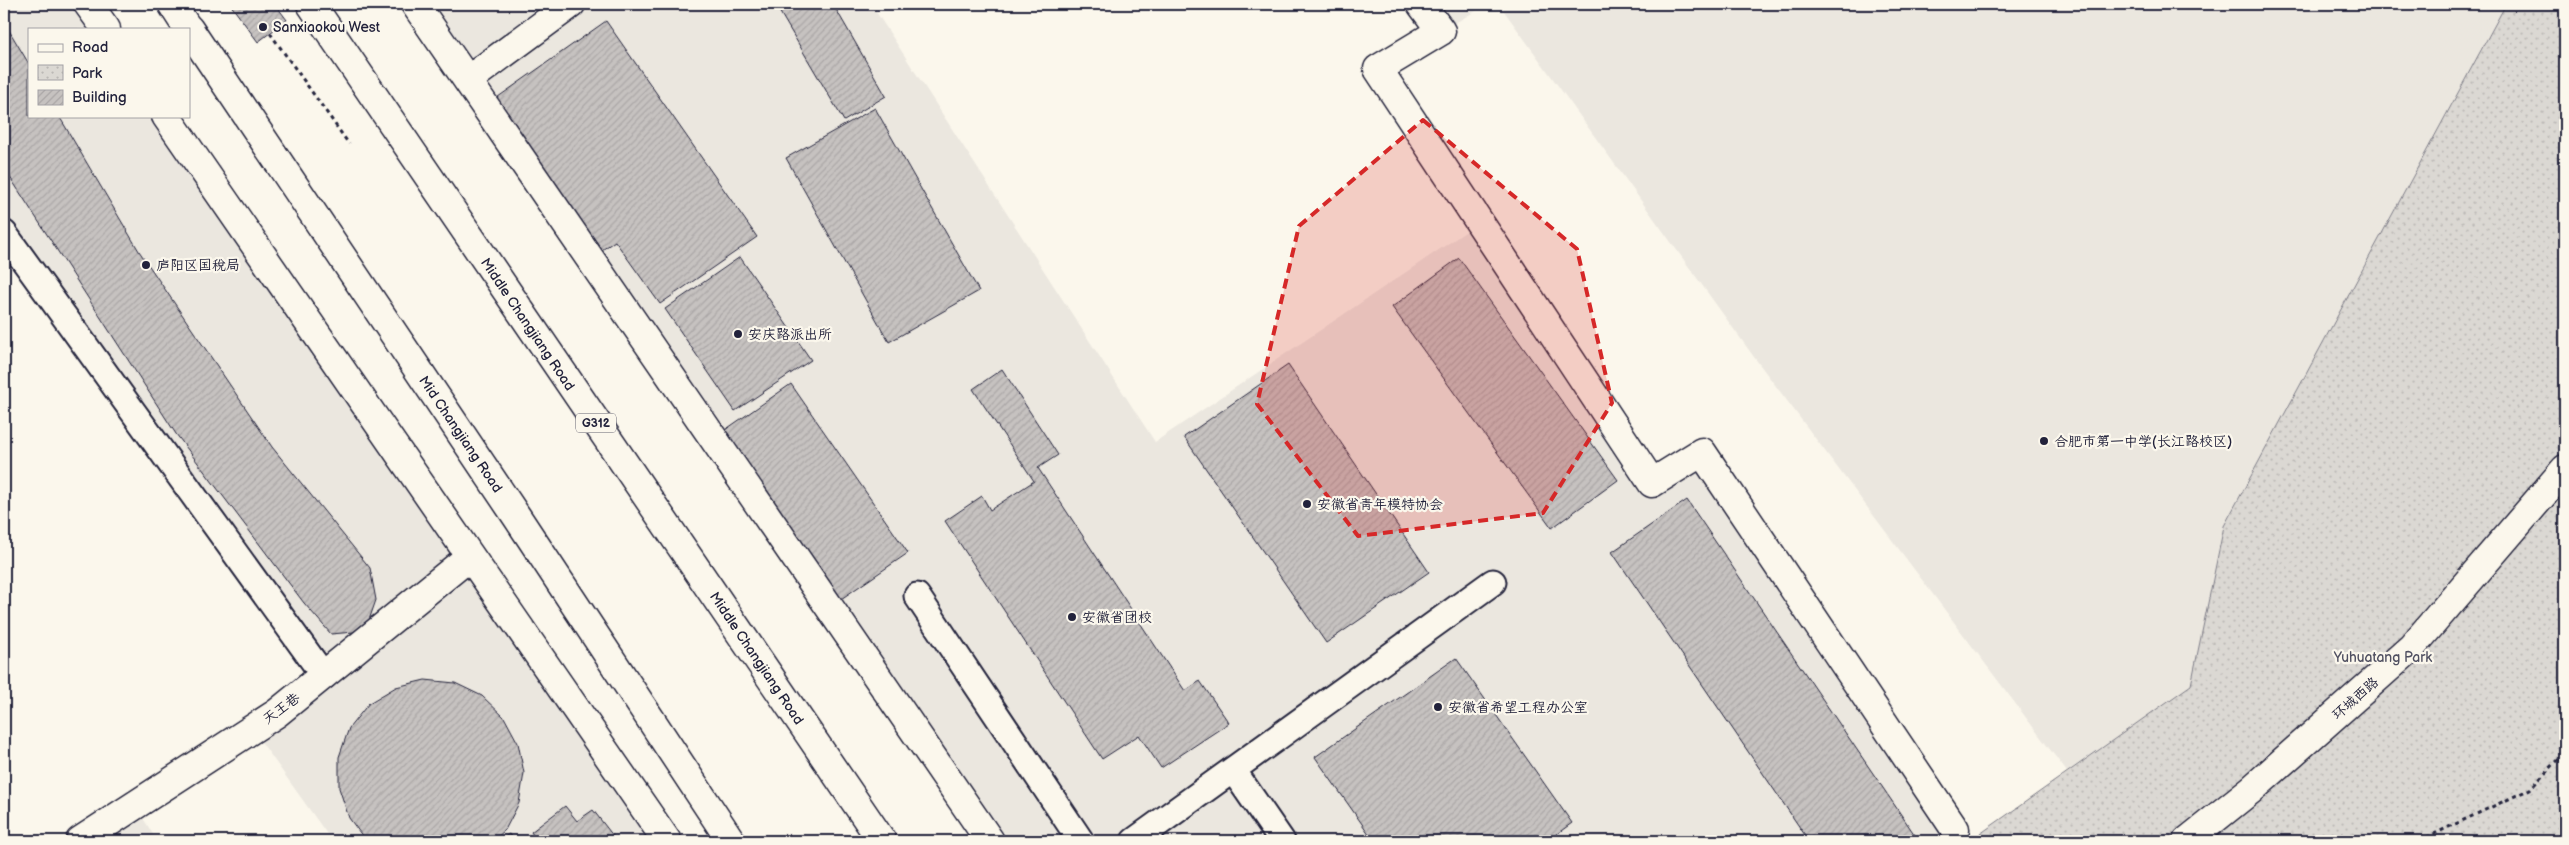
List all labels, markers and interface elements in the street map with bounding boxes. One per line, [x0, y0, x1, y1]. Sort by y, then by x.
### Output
place label: Sanxiaokou West [273, 19, 381, 36]
marker: Sanxiaokou West [257, 21, 269, 33]
legend [28, 28, 190, 118]
text: Road [72, 38, 108, 57]
text: Park [72, 64, 103, 83]
text: Building [72, 88, 127, 107]
street label: Middle Changjiang Road [477, 255, 578, 394]
place label: 庐阳区国税局 [156, 257, 240, 274]
marker: 庐阳区国税局 [140, 259, 152, 271]
place label: 安庆路派出所 [748, 326, 832, 343]
marker: 安庆路派出所 [732, 328, 744, 340]
street label: Mid Changjiang Road [415, 373, 506, 496]
road number: G312 [576, 413, 616, 432]
place label: 合肥市第一中学(长江路校区) [2054, 433, 2232, 450]
marker: 合肥市第一中学(长江路校区) [2038, 435, 2050, 447]
place label: 安徽省青年模特协会 [1317, 496, 1443, 513]
marker: 安徽省青年模特协会 [1301, 498, 1313, 510]
street label: Middle Changjiang Road [706, 589, 807, 728]
place label: 安徽省团校 [1082, 609, 1152, 626]
marker: 安徽省团校 [1066, 611, 1078, 623]
park label: Yuhuatang Park [2333, 649, 2432, 666]
street label: 环城西路 [2329, 674, 2382, 723]
street label: 天王巷 [259, 689, 304, 728]
place label: 安徽省希望工程办公室 [1448, 699, 1588, 716]
marker: 安徽省希望工程办公室 [1432, 701, 1444, 713]

